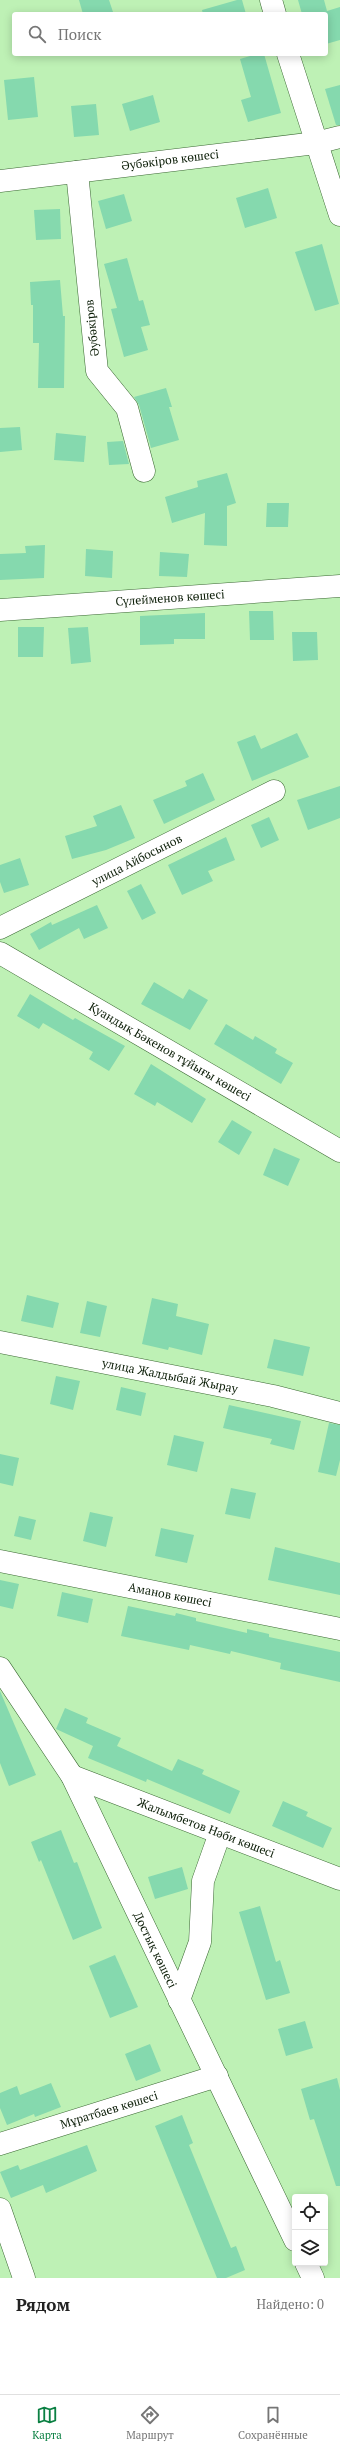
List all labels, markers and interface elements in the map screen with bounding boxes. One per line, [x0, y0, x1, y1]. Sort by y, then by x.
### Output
search box [12, 12, 328, 56]
icon: search [26, 23, 48, 45]
text: Поиск [58, 24, 101, 44]
street label: Әубәкіров көшесі [120, 146, 220, 173]
street label: Әубәкіров [81, 299, 102, 357]
street label: Сүлейменов көшесі [115, 586, 225, 609]
street label: улица Айбосынов [88, 830, 184, 889]
street label: Қуандық Бәкенов тұйығы көшесі [87, 999, 254, 1104]
street label: улица Жалдыбай Жырау [100, 1355, 240, 1396]
street label: Аманов көшесі [127, 1579, 213, 1610]
street label: Жалымбетов Нәби көшесі [135, 1794, 277, 1861]
street label: Достық көшесі [131, 1909, 180, 1991]
street label: Мұратбаев көшесі [58, 2087, 160, 2132]
map controls [292, 2194, 328, 2266]
button: locate [292, 2194, 328, 2230]
button: layers [292, 2230, 328, 2266]
text: Рядом [16, 2293, 70, 2316]
text: Найдено: 0 [257, 2295, 324, 2313]
tab: Карта [32, 2404, 62, 2442]
tab: Маршрут [126, 2404, 174, 2442]
tab: Сохранённые [238, 2404, 308, 2442]

